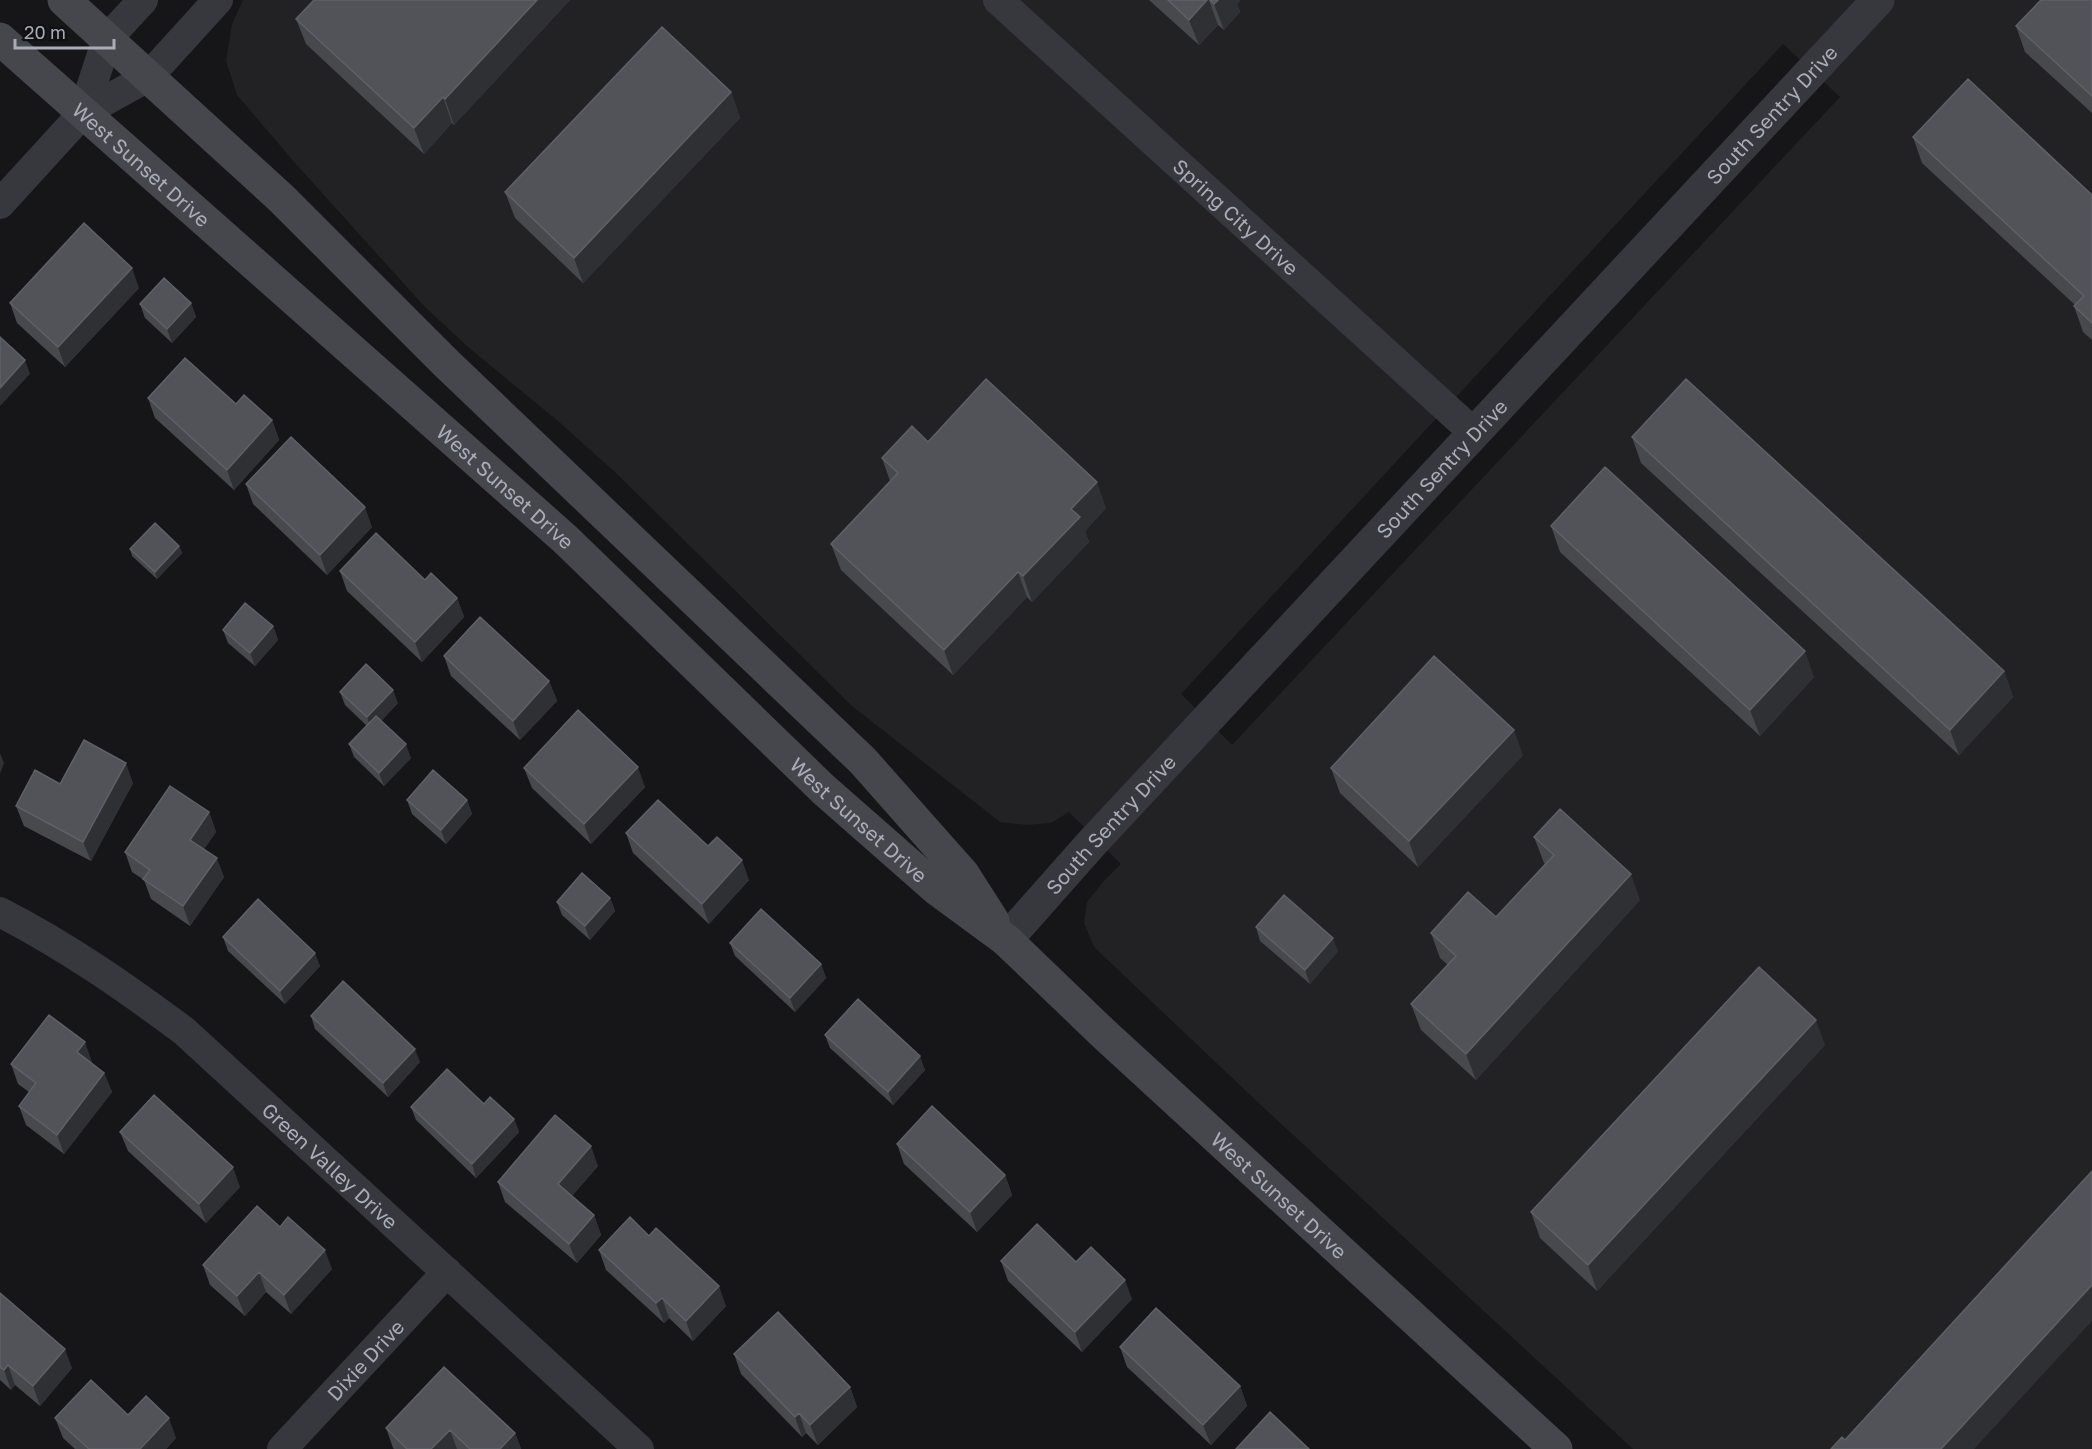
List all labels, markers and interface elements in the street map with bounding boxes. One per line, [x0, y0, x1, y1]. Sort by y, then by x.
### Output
scale bar [15, 12, 114, 50]
text: 20 m [24, 21, 66, 43]
street label: South Sentry Drive [1701, 40, 1842, 189]
street label: West Sunset Drive [68, 97, 215, 231]
street label: Spring City Drive [1169, 154, 1304, 280]
street label: South Sentry Drive [1371, 394, 1512, 543]
street label: West Sunset Drive [432, 419, 579, 553]
street label: South Sentry Drive [1040, 749, 1180, 899]
street label: West Sunset Drive [786, 752, 932, 887]
street label: Green Valley Drive [258, 1097, 403, 1234]
street label: West Sunset Drive [1207, 1127, 1352, 1263]
street label: Dixie Drive [322, 1314, 409, 1405]

